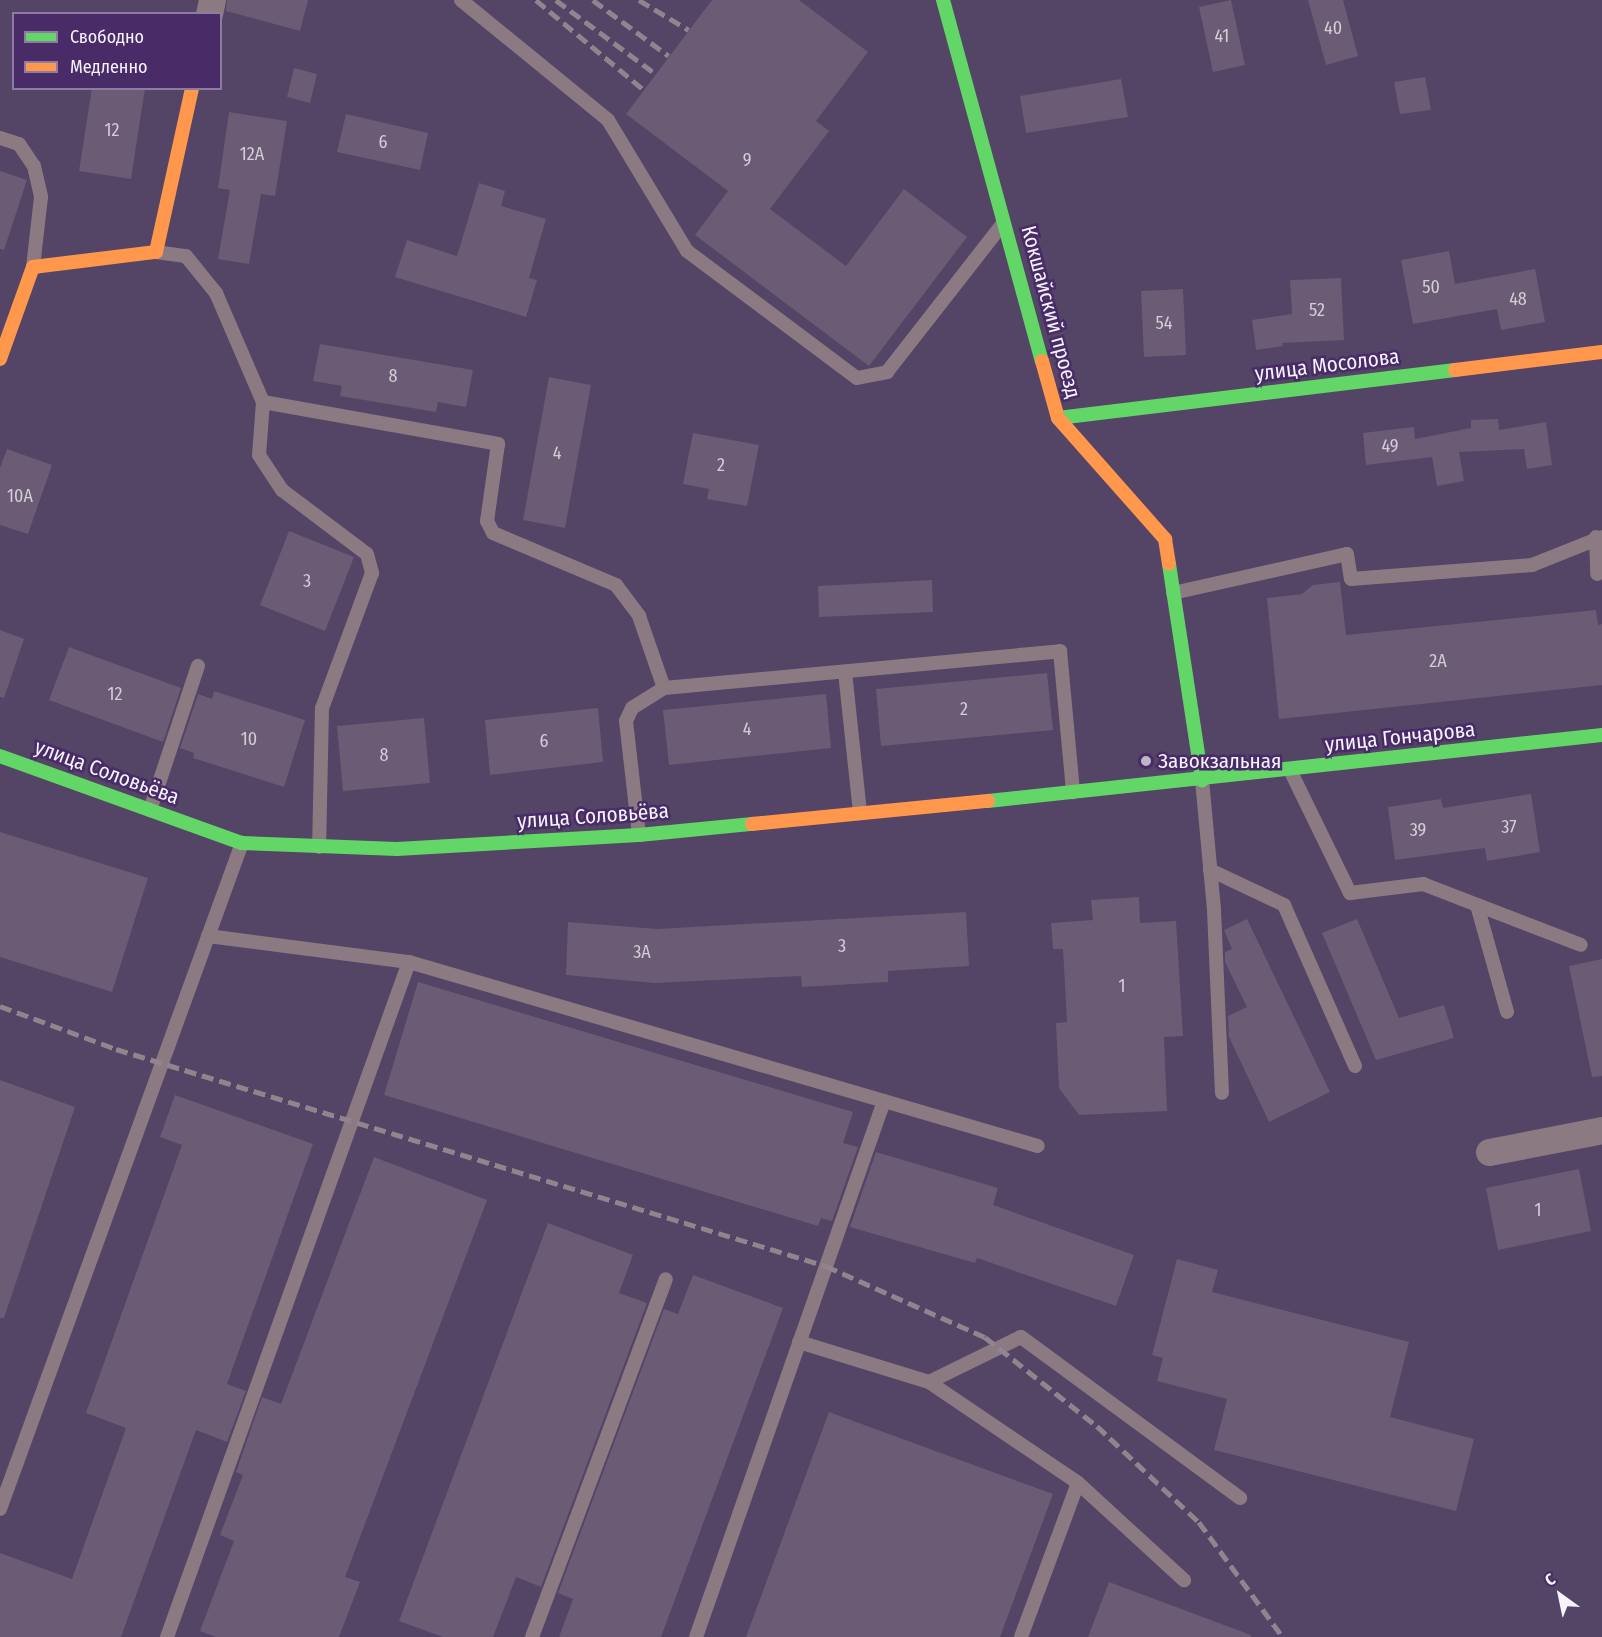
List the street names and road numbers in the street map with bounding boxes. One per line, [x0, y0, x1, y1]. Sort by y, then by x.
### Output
street label: Кокшайский проезд [1016, 223, 1086, 401]
street label: улица Мосолова [1253, 344, 1401, 386]
street label: улица Гончарова [1324, 717, 1476, 757]
street label: улица Соловьёва [31, 734, 183, 810]
street label: улица Соловьёва [516, 798, 670, 834]

